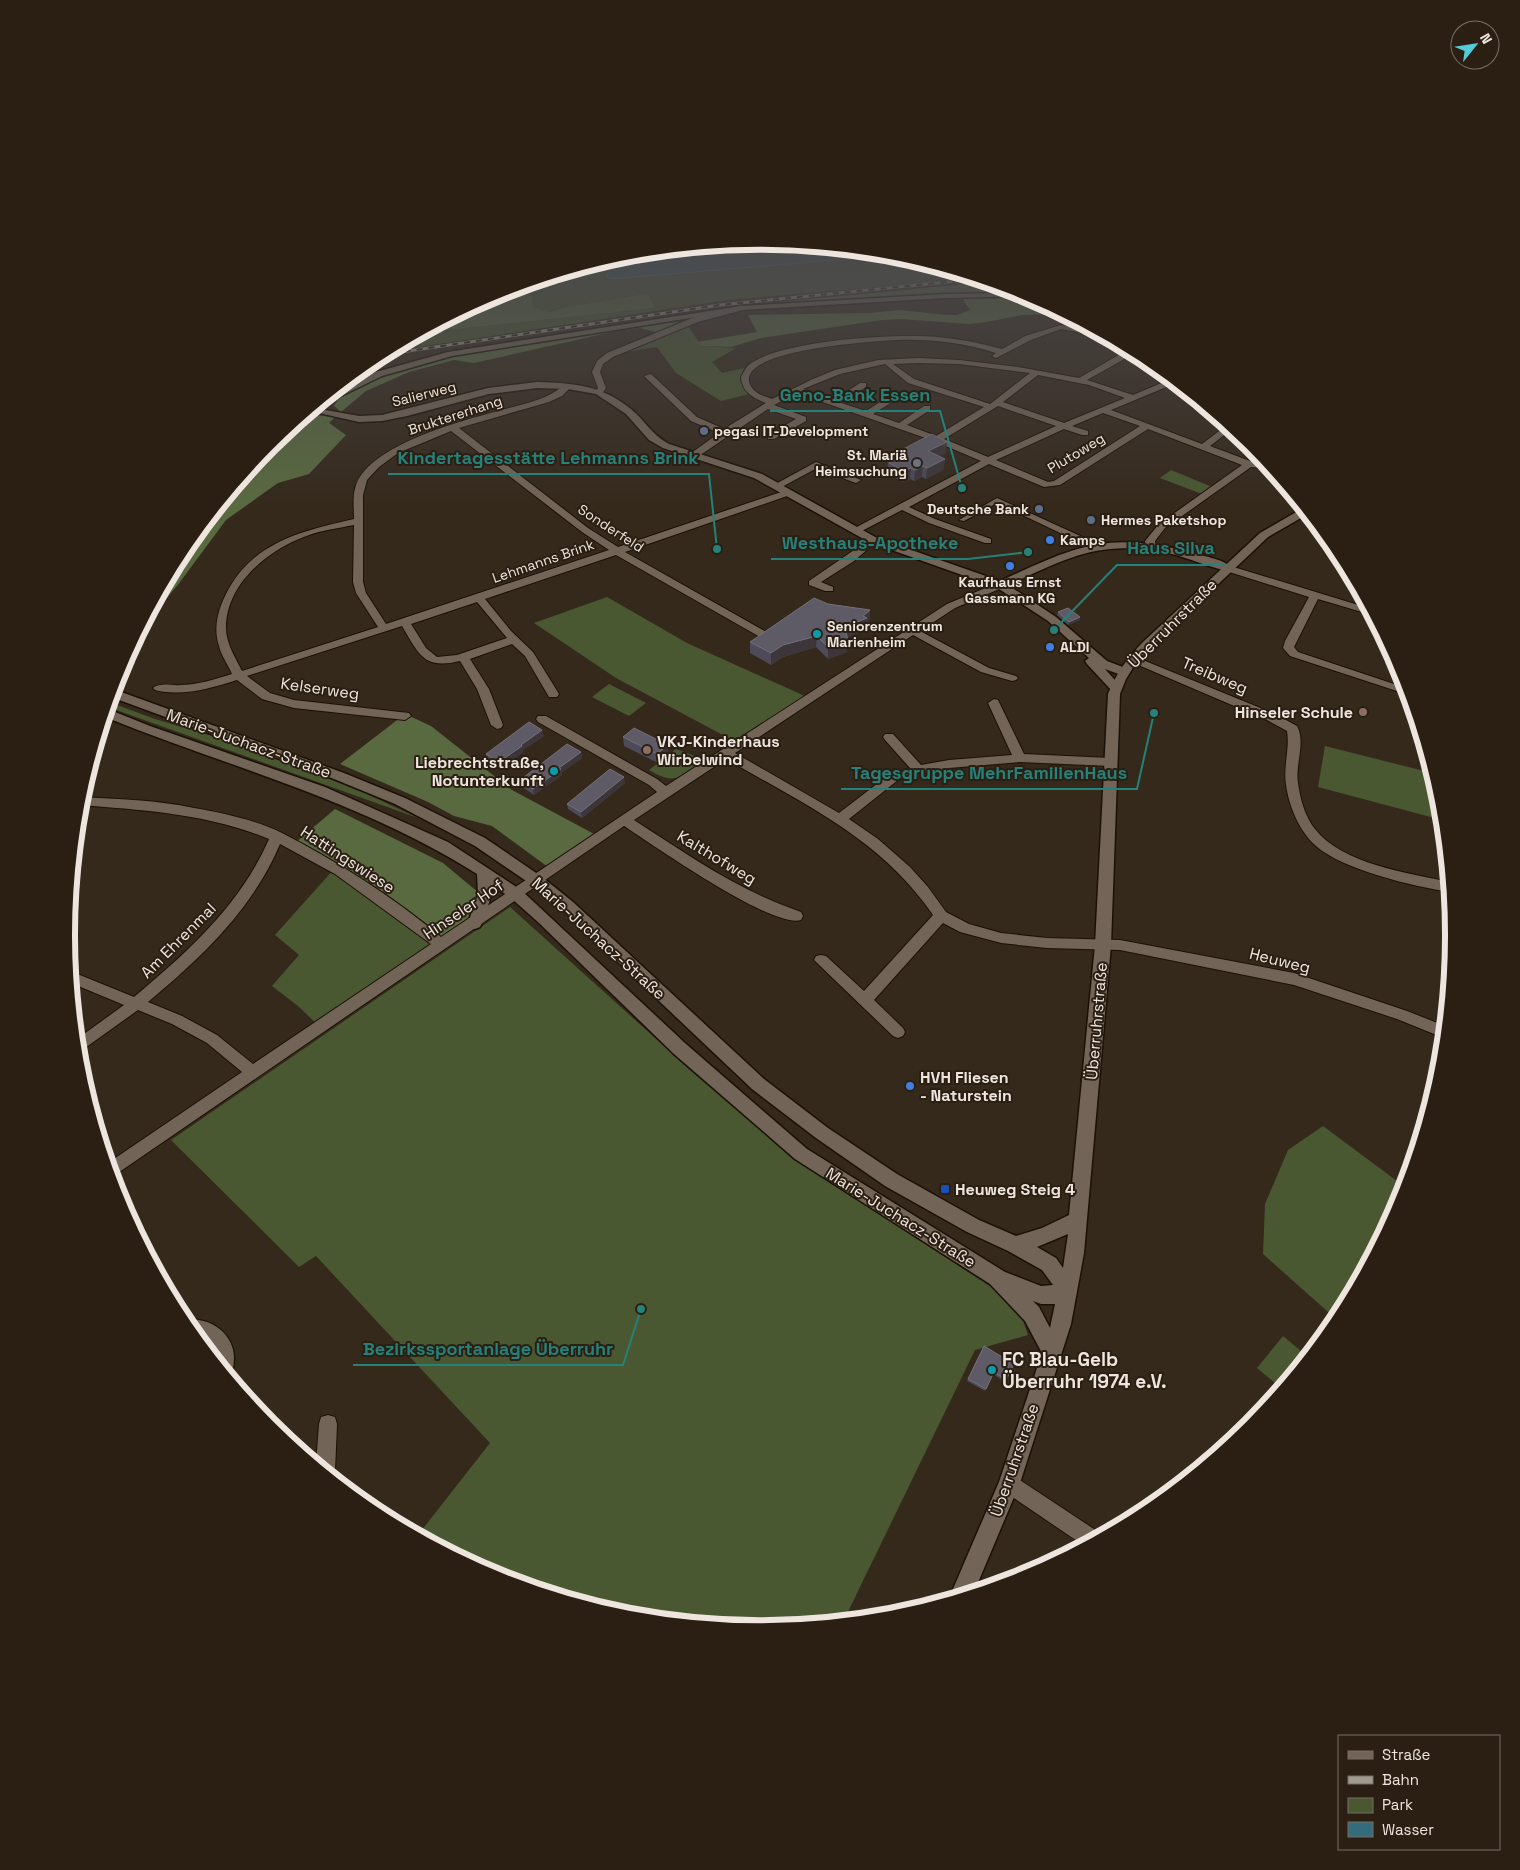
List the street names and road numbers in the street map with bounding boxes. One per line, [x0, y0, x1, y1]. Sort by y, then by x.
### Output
street label: Salierweg [390, 377, 458, 411]
street label: Bruktererhang [406, 391, 504, 439]
street label: Plutoweg [1044, 429, 1108, 477]
street label: Sonderfeld [575, 500, 647, 556]
street label: Lehmanns Brink [490, 535, 597, 587]
street label: Überruhrstraße [1123, 574, 1222, 673]
street label: Treibweg [1179, 652, 1251, 699]
street label: Kelserweg [279, 673, 361, 704]
street label: Marie-Juchacz-Straße [164, 704, 334, 783]
street label: Hattingswiese [296, 821, 399, 898]
street label: Kalthofweg [673, 825, 760, 889]
street label: Marie-Juchacz-Straße [527, 873, 670, 1004]
street label: Hinseler Hof [419, 875, 508, 944]
street label: Am Ehrenmal [136, 898, 221, 983]
street label: Heuweg [1247, 943, 1313, 978]
street label: Überruhrstraße [1081, 961, 1112, 1081]
street label: Marie-Juchacz-Straße [822, 1163, 980, 1272]
street label: Überruhrstraße [985, 1401, 1044, 1519]

